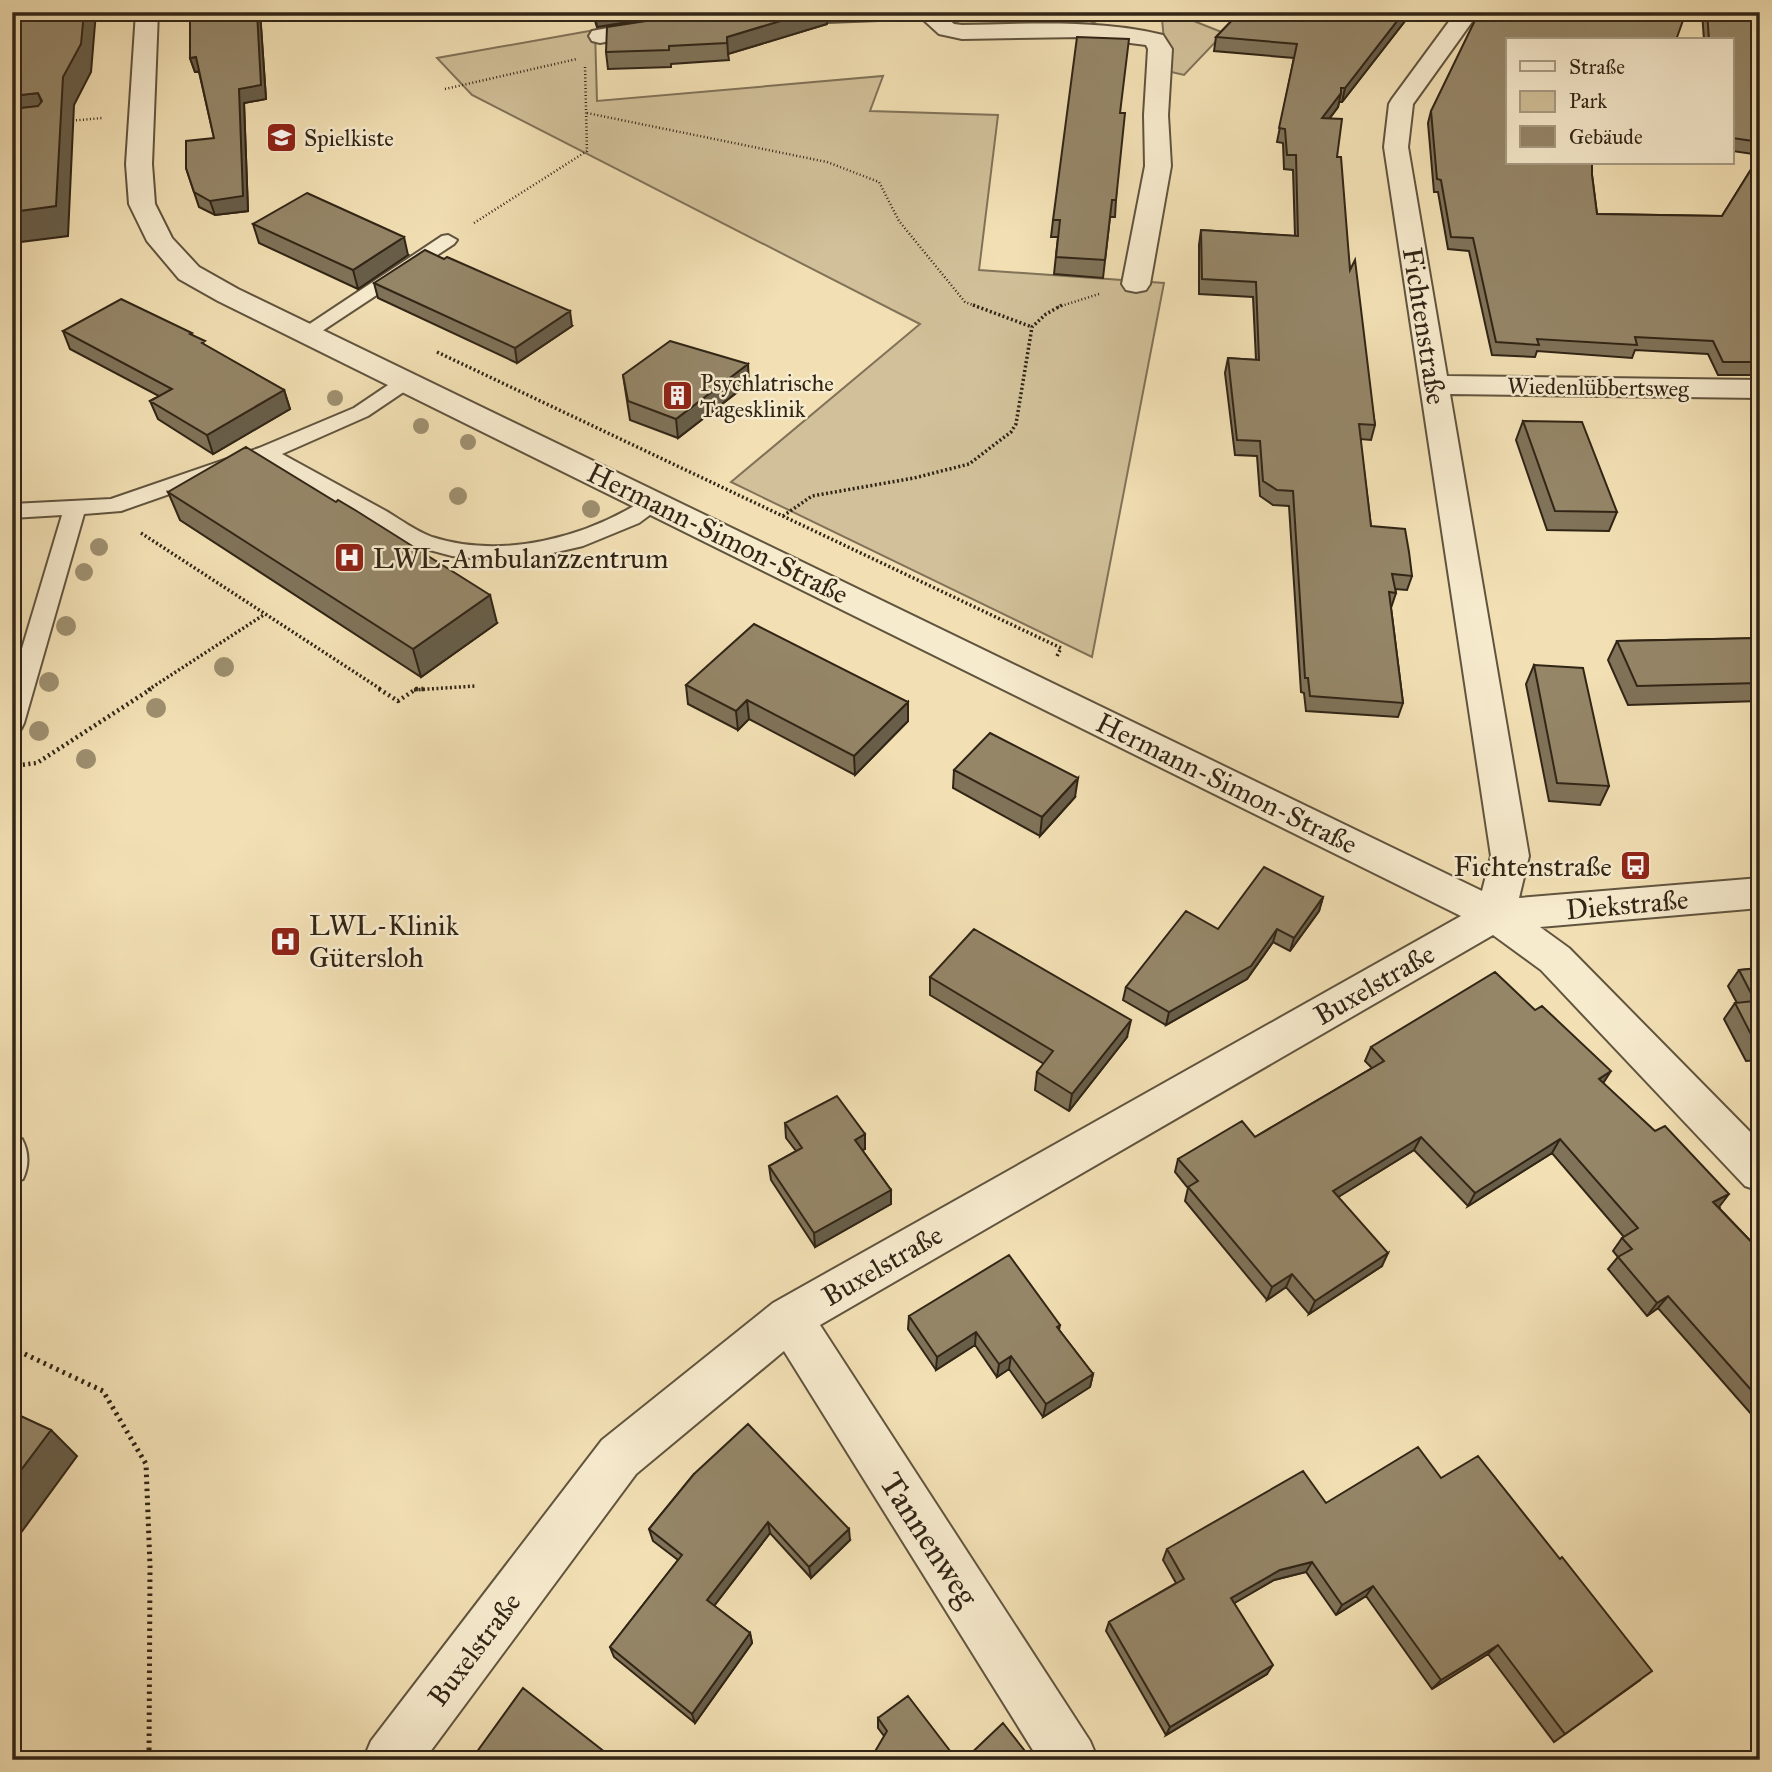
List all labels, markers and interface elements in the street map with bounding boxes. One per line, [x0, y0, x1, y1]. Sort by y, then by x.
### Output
legend [1506, 38, 1734, 164]
text: Straße [1569, 54, 1625, 80]
text: Park [1569, 88, 1607, 114]
school or university icon: Spielkiste [264, 121, 298, 155]
place label: Spielkiste [304, 124, 394, 152]
text: Gebäude [1569, 124, 1643, 150]
street label: Fichtenstraße [1395, 245, 1454, 407]
place label: Psychlatrische Tagesklinik [700, 369, 834, 424]
street label: Wiedenlübbertsweg [1507, 371, 1689, 404]
building icon: Psychlatrische Tagesklinik [660, 379, 694, 413]
street label: Hermann-Simon-Straße [582, 455, 854, 612]
hospital icon: LWL-Ambulanzzentrum [333, 541, 367, 575]
place label: LWL-Ambulanzzentrum [373, 541, 668, 576]
street label: Hermann-Simon-Straße [1091, 705, 1363, 862]
place label: Fichtenstraße [1454, 849, 1612, 884]
bus stop icon: Fichtenstraße [1618, 849, 1652, 883]
street label: Diekstraße [1564, 882, 1690, 927]
place label: LWL-Klinik Gütersloh [309, 908, 459, 975]
hospital icon: LWL-Klinik Gütersloh [269, 924, 303, 958]
street label: Buxelstraße [1308, 936, 1441, 1033]
street label: Buxelstraße [816, 1217, 949, 1314]
street label: Tannenweg [871, 1465, 988, 1615]
street label: Buxelstraße [420, 1585, 529, 1713]

